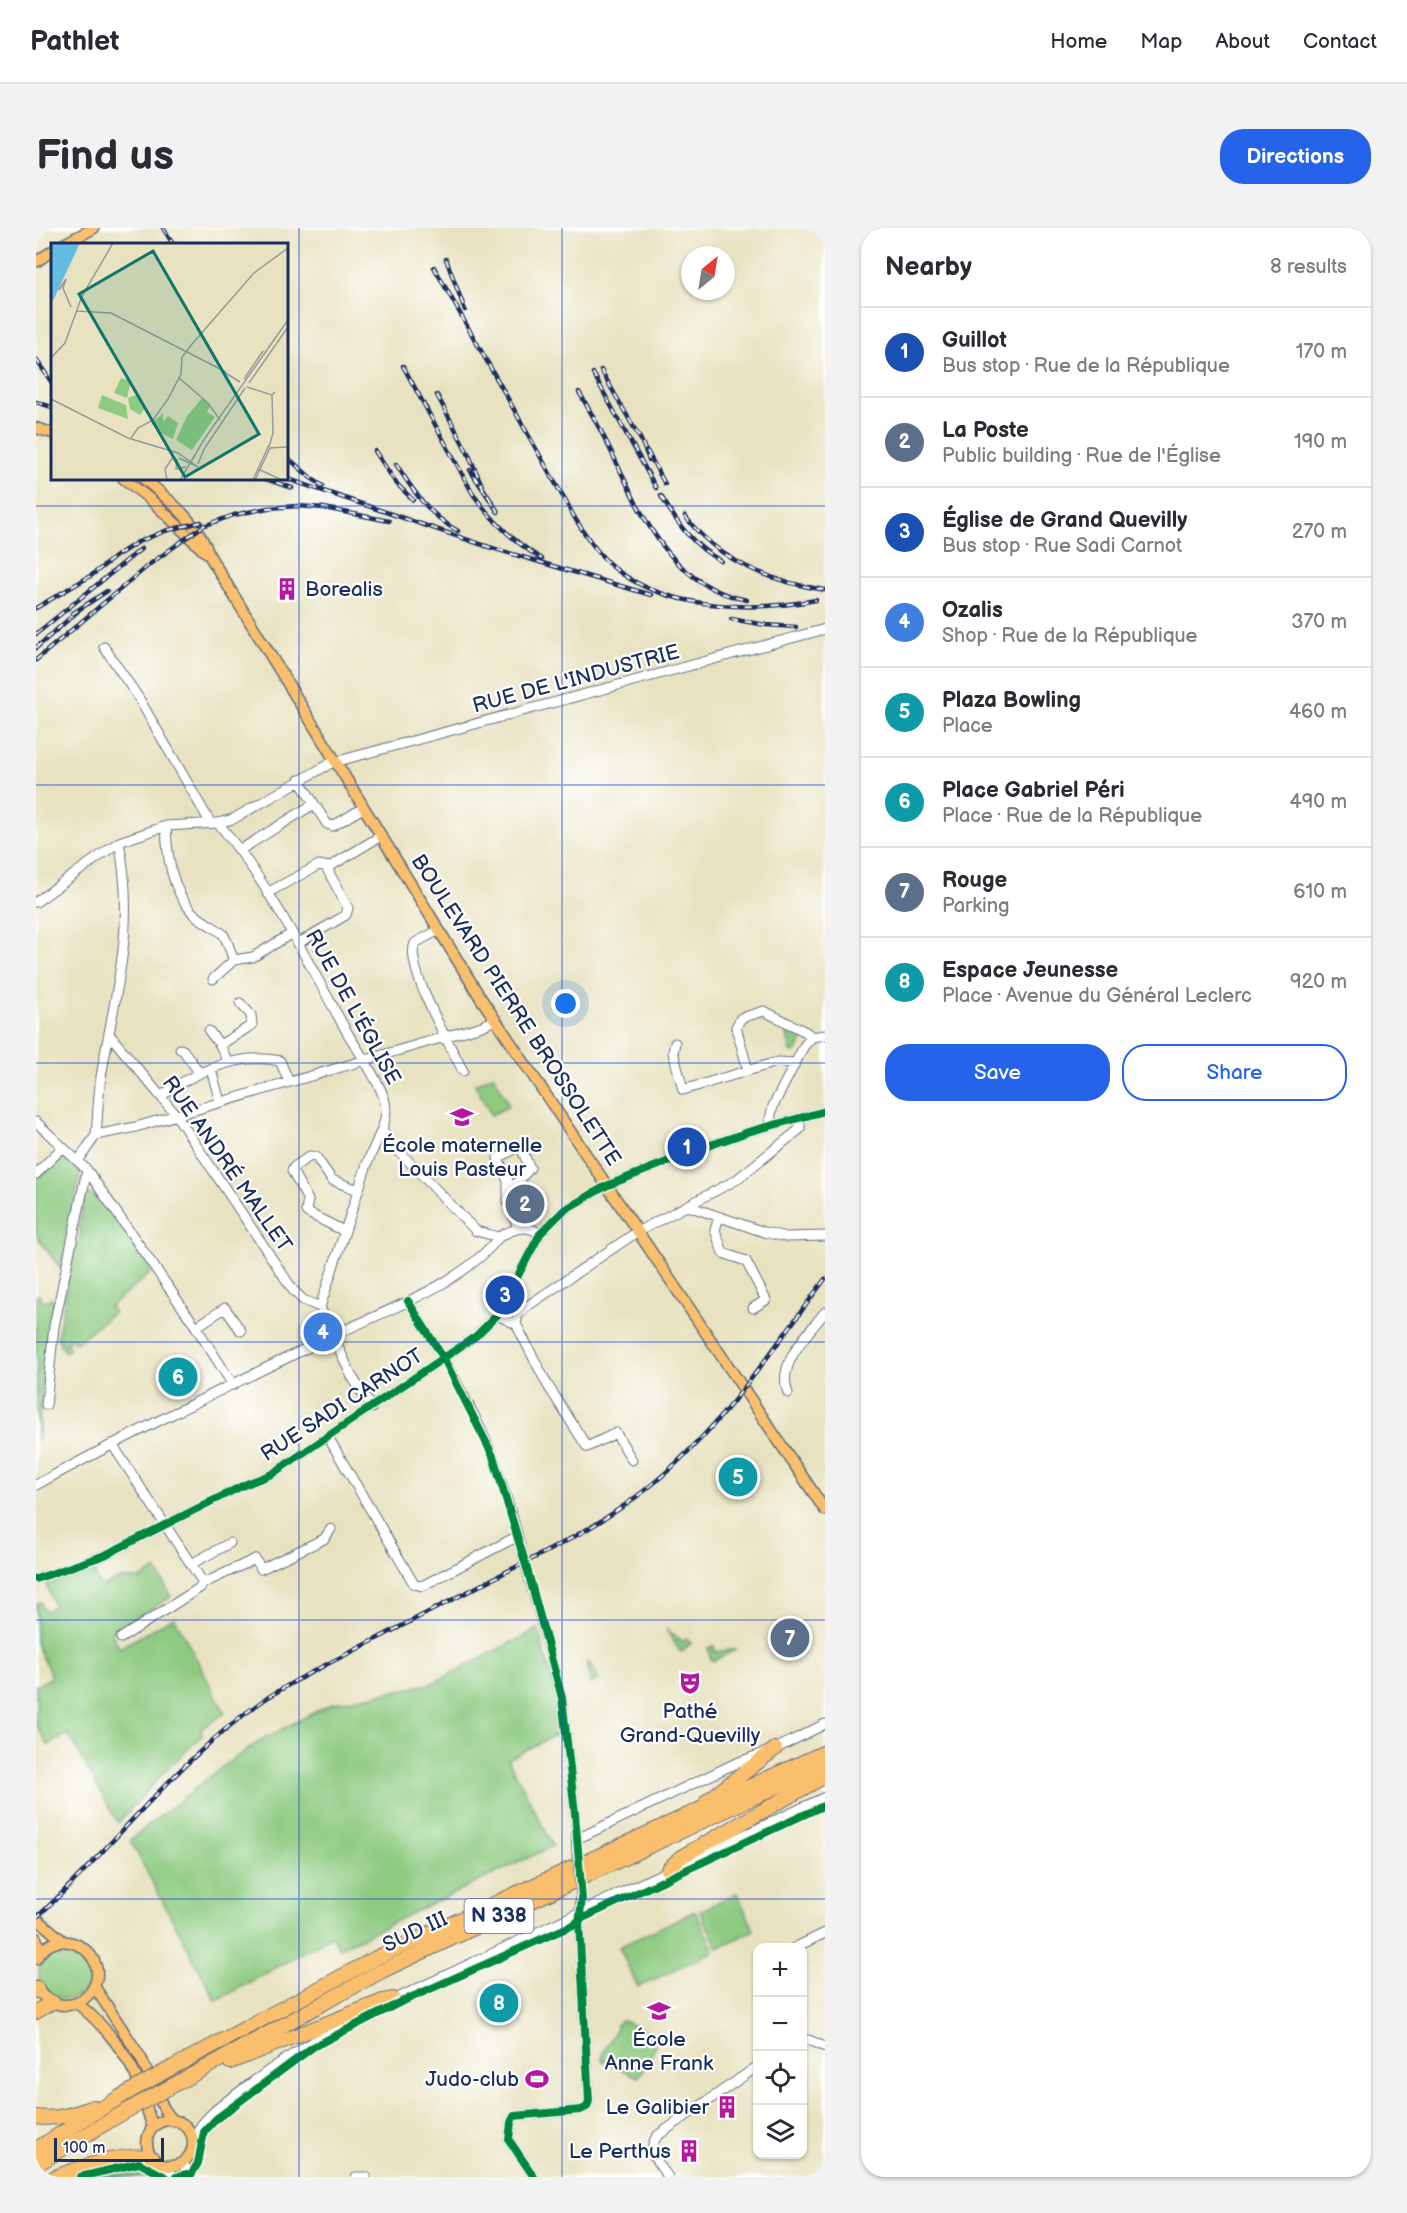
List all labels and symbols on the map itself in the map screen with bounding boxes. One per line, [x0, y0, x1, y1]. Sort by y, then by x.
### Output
inset map [51, 243, 288, 480]
north arrow [681, 246, 735, 300]
building icon: Borealis [274, 576, 300, 602]
place label: Borealis [305, 577, 383, 602]
street label: RUE DE L'INDUSTRIE [470, 639, 682, 719]
street label: BOULEVARD PIERRE BROSSOLETTE [406, 850, 626, 1170]
street label: RUE DE L'ÉGLISE [300, 925, 406, 1089]
your location [551, 989, 580, 1018]
street label: RUE ANDRÉ MALLET [157, 1071, 297, 1257]
school or university icon: École maternelle Louis Pasteur [449, 1104, 475, 1130]
pin: 1 [668, 1124, 706, 1170]
place label: École maternelle Louis Pasteur [382, 1133, 542, 1182]
pin: 2 [506, 1182, 544, 1226]
pin: 3 [486, 1272, 524, 1318]
pin: 4 [304, 1310, 342, 1354]
street label: RUE SADI CARNOT [256, 1343, 428, 1467]
pin: 6 [158, 1354, 198, 1400]
pin: 5 [718, 1454, 758, 1500]
pin: 7 [770, 1616, 810, 1660]
theatre icon: Pathé Grand-Quevilly [677, 1670, 703, 1696]
place label: Pathé Grand-Quevilly [620, 1699, 761, 1748]
road number: N 338 [464, 1899, 534, 1933]
street label: SUD III [379, 1906, 451, 1958]
pin: 8 [480, 1980, 518, 2026]
school or university icon: École Anne Frank [646, 1998, 672, 2024]
place label: École Anne Frank [605, 2027, 714, 2076]
sports icon: Judo-club [524, 2066, 550, 2092]
place label: Judo-club [425, 2067, 519, 2092]
building icon: Le Galibier [714, 2094, 740, 2120]
place label: Le Galibier [605, 2095, 709, 2120]
scale bar [54, 2135, 164, 2162]
building icon: Le Perthus [676, 2138, 702, 2164]
place label: Le Perthus [569, 2139, 671, 2164]

